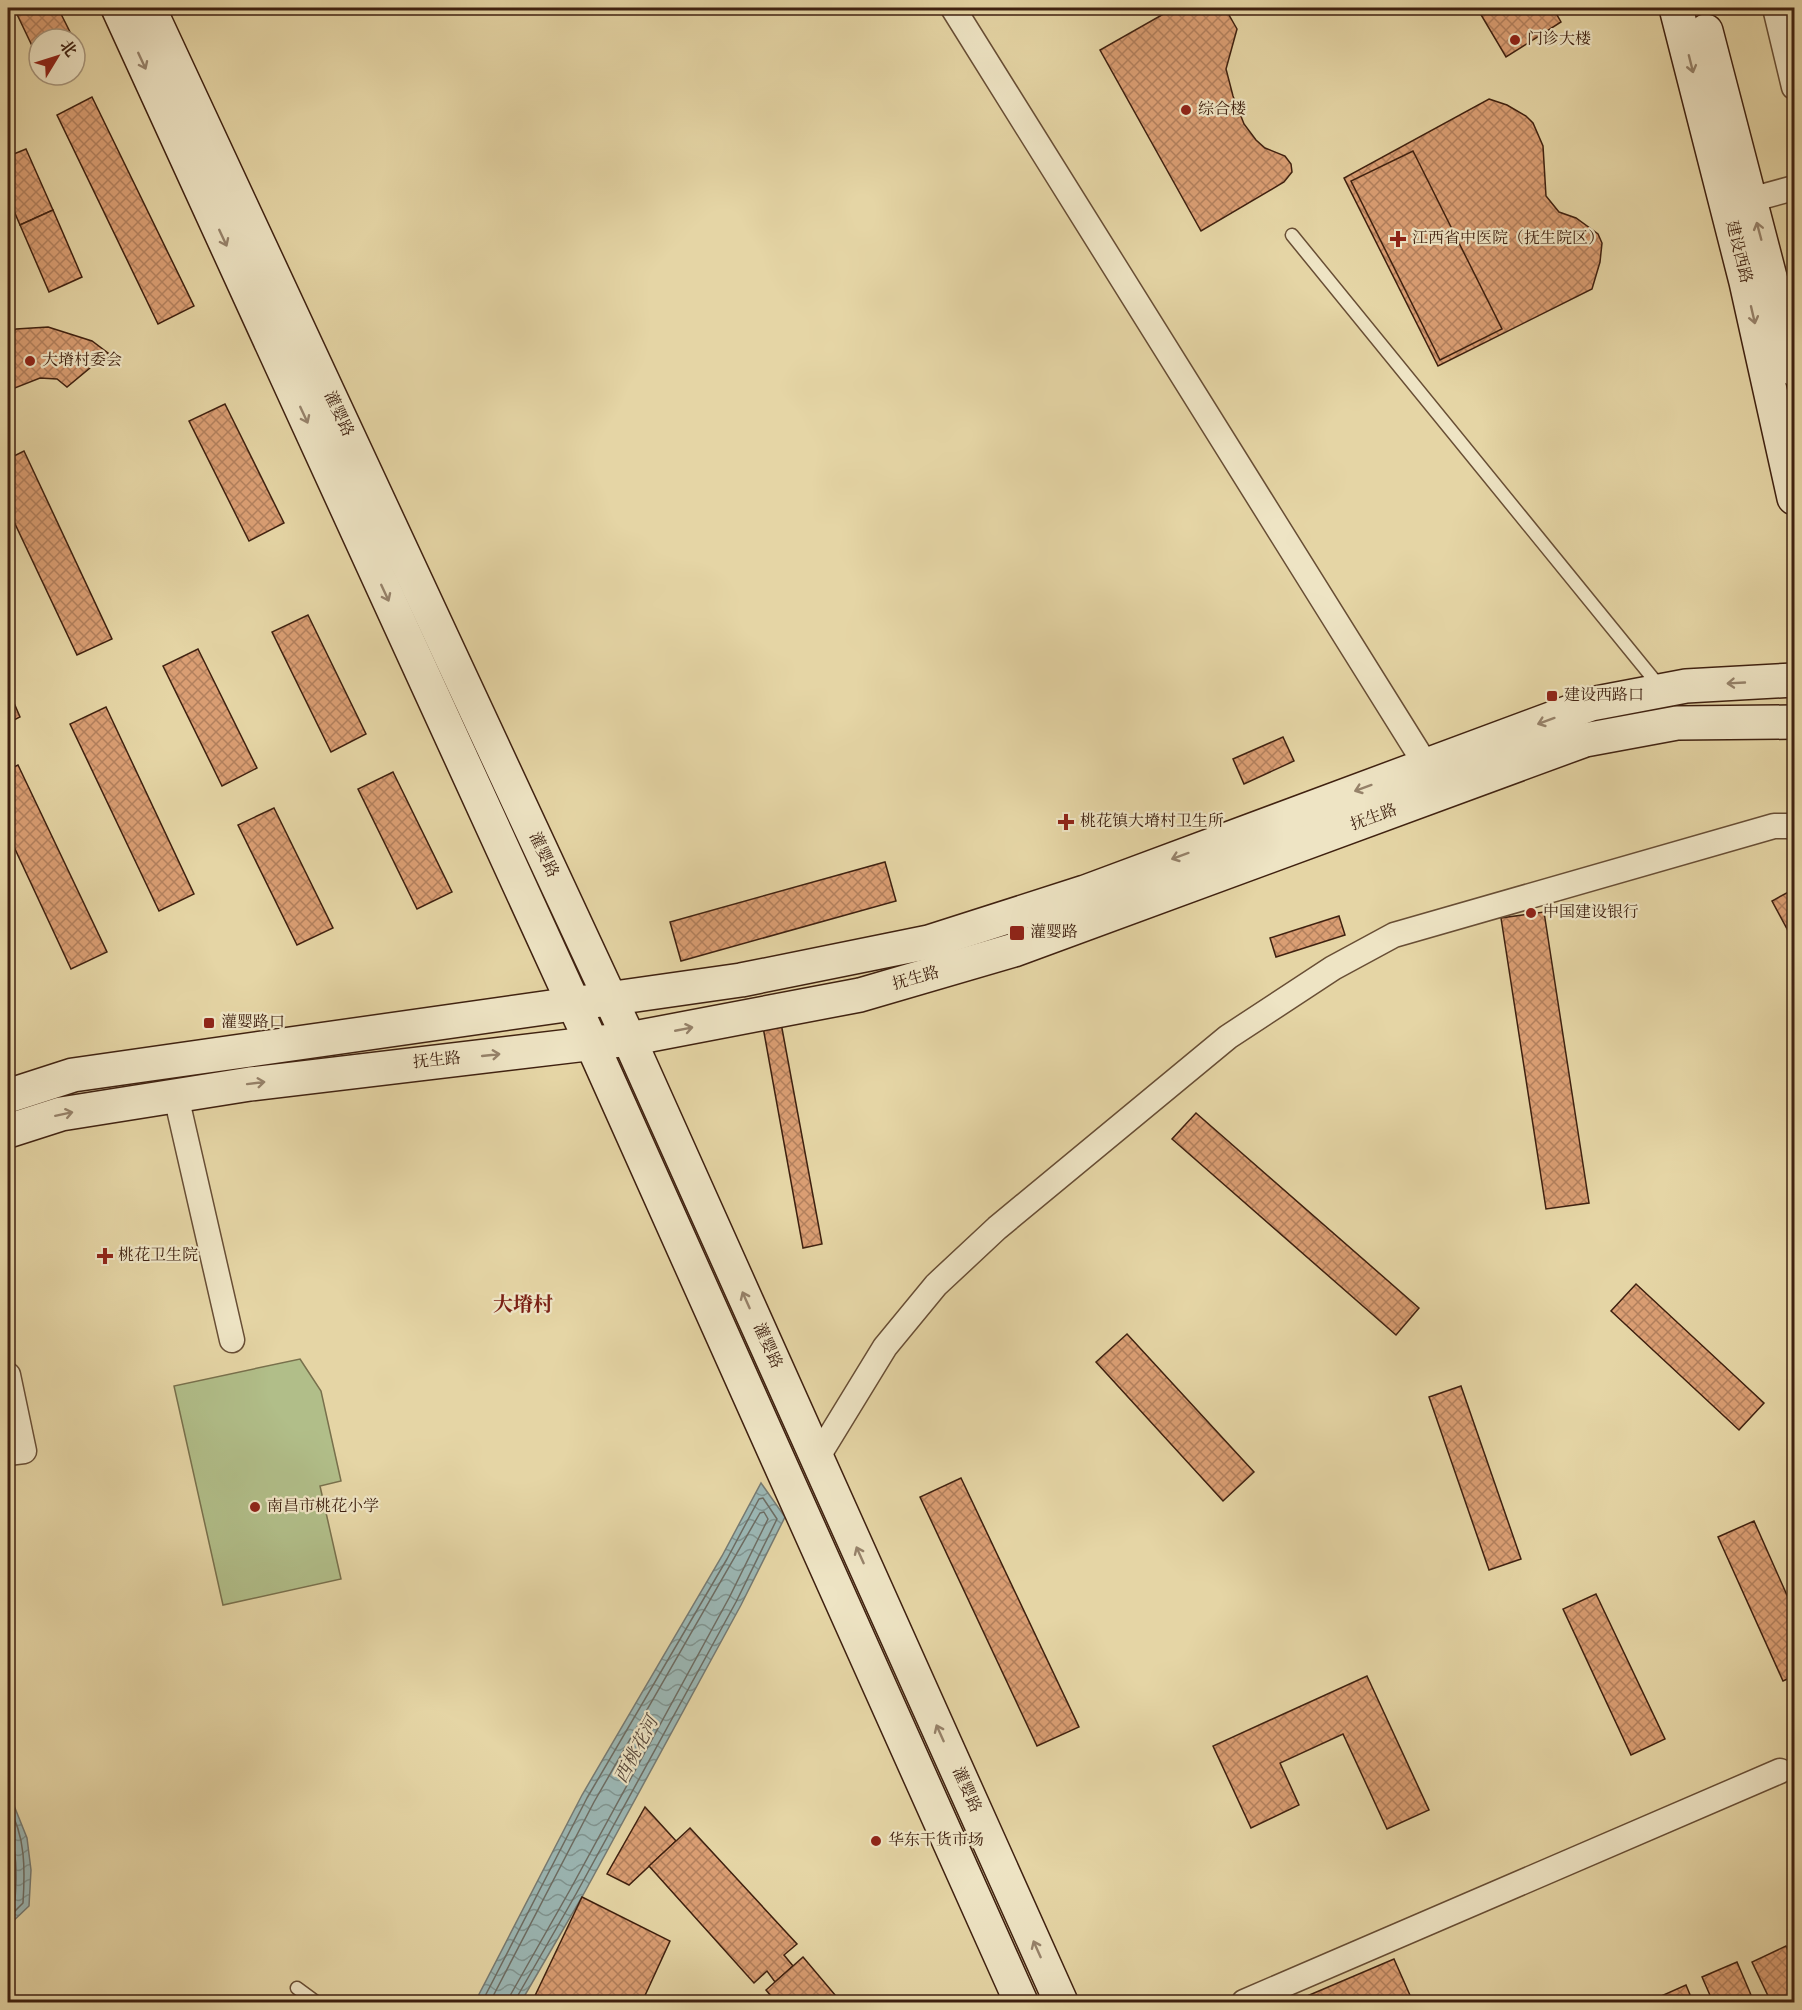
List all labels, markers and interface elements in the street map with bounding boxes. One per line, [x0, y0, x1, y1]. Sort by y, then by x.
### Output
north arrow [27, 27, 87, 87]
place label: 门诊大楼 [1527, 30, 1591, 48]
marker: 门诊大楼 [1508, 33, 1522, 47]
text: 北 [56, 37, 80, 60]
one-way arrow [137, 51, 148, 69]
one-way arrow [1685, 54, 1697, 73]
place label: 综合楼 [1198, 100, 1246, 118]
marker: 综合楼 [1179, 103, 1193, 117]
street label: 建设西路 [1722, 219, 1755, 285]
one-way arrow [1752, 222, 1764, 241]
one-way arrow [219, 229, 230, 247]
place label: 江西省中医院（抚生院区） [1412, 229, 1604, 247]
marker: 江西省中医院（抚生院区） [1389, 230, 1407, 248]
one-way arrow [1748, 304, 1759, 324]
place label: 大塉村委会 [42, 351, 122, 369]
marker: 大塉村委会 [23, 354, 37, 368]
street label: 灌婴路 [321, 388, 357, 439]
one-way arrow [299, 406, 311, 424]
one-way arrow [380, 583, 392, 601]
one-way arrow [1727, 678, 1747, 689]
place label: 建设西路口 [1564, 686, 1644, 704]
marker: 建设西路口 [1545, 689, 1559, 703]
one-way arrow [1537, 716, 1556, 727]
one-way arrow [1354, 784, 1373, 795]
street label: 抚生路 [1348, 800, 1399, 834]
place label: 桃花镇大塉村卫生所 [1080, 812, 1224, 830]
marker: 桃花镇大塉村卫生所 [1057, 813, 1075, 831]
street label: 灌婴路 [526, 829, 562, 880]
one-way arrow [1171, 852, 1190, 863]
place label: 中国建设银行 [1543, 903, 1639, 921]
marker: 中国建设银行 [1524, 906, 1538, 920]
place label: 灌婴路 [1030, 923, 1078, 941]
marker: 灌婴路 [1008, 924, 1026, 942]
street label: 抚生路 [890, 963, 941, 993]
place label: 灌婴路口 [221, 1013, 285, 1031]
marker: 灌婴路口 [202, 1016, 216, 1030]
one-way arrow [674, 1023, 694, 1034]
street label: 抚生路 [412, 1049, 462, 1071]
one-way arrow [481, 1049, 501, 1060]
one-way arrow [246, 1077, 265, 1088]
one-way arrow [54, 1108, 73, 1120]
place label: 桃花卫生院 [118, 1246, 198, 1264]
marker: 桃花卫生院 [96, 1247, 114, 1265]
one-way arrow [740, 1292, 751, 1310]
district label: 大塉村 [493, 1294, 553, 1316]
street label: 灌婴路 [750, 1320, 786, 1371]
place label: 南昌市桃花小学 [267, 1497, 379, 1515]
marker: 南昌市桃花小学 [248, 1500, 262, 1514]
one-way arrow [854, 1546, 865, 1564]
water label: 西桃花河 [610, 1710, 663, 1786]
one-way arrow [934, 1724, 945, 1742]
street label: 灌婴路 [949, 1764, 985, 1815]
place label: 华东干货市场 [888, 1831, 984, 1849]
marker: 华东干货市场 [869, 1834, 883, 1848]
one-way arrow [1030, 1941, 1042, 1959]

